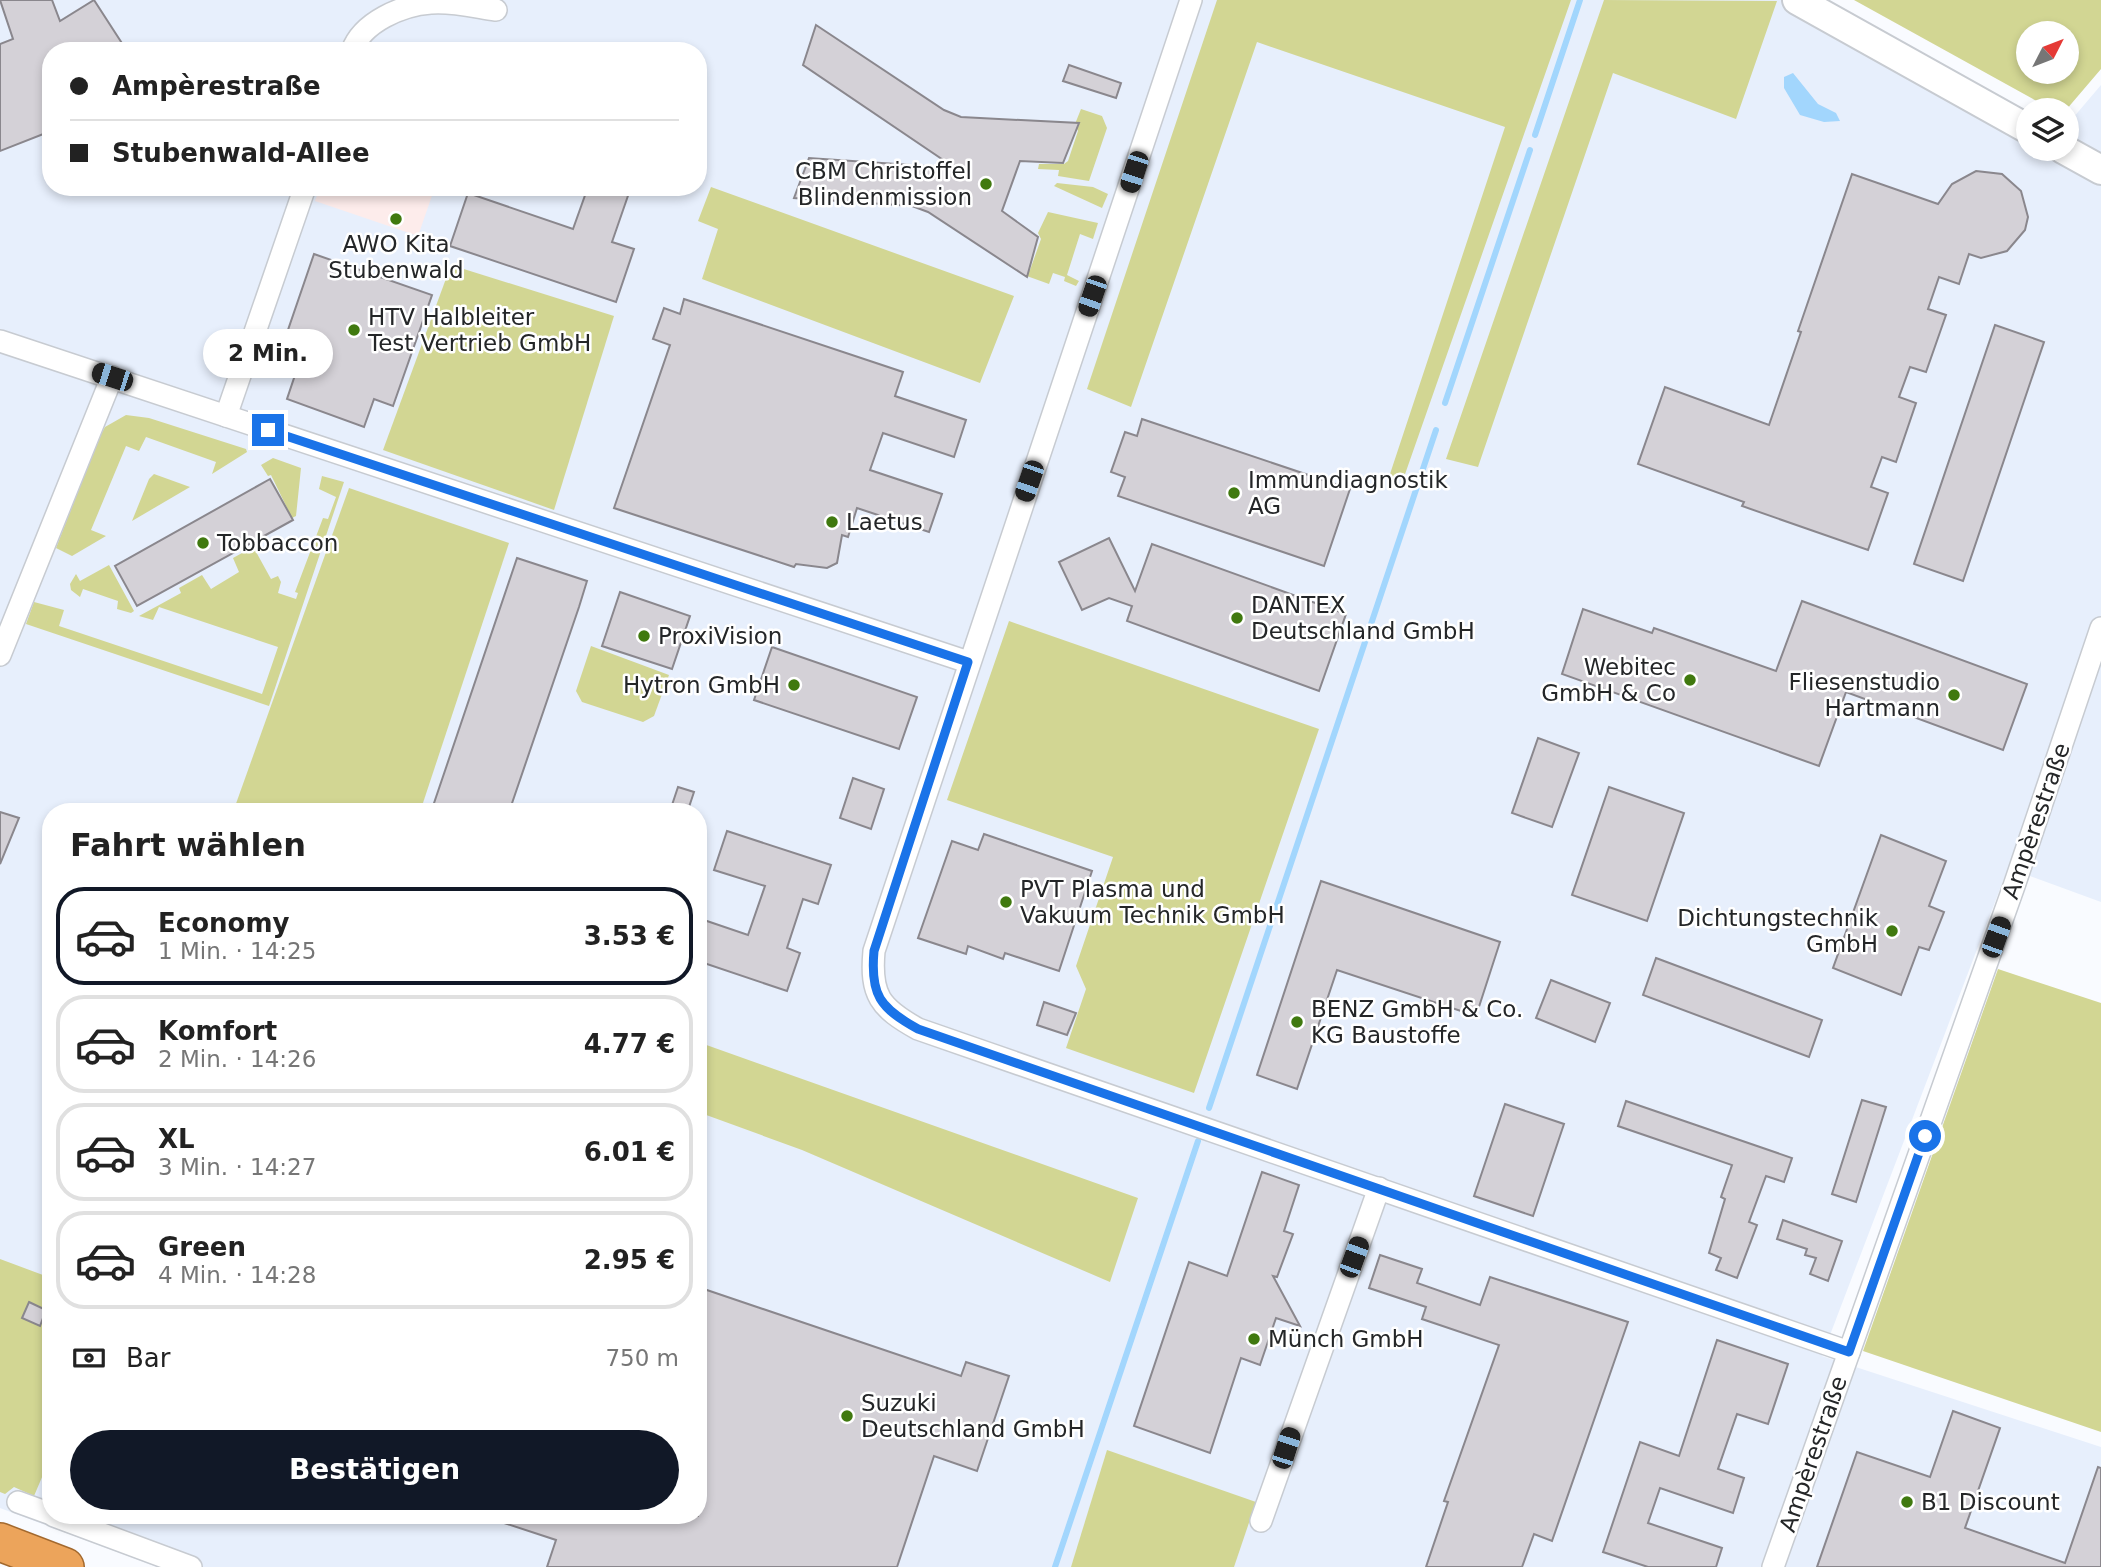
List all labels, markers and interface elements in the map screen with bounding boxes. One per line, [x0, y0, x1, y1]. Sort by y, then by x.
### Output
north arrow [2016, 21, 2079, 84]
map controls [2016, 21, 2079, 161]
text: Ampèrestraße [112, 71, 321, 101]
button: layers [2016, 98, 2079, 161]
text: Stubenwald-Allee [112, 138, 370, 168]
car [1118, 149, 1151, 195]
place label: CBM Christoffel Blindenmission [795, 158, 972, 210]
marker: CBM Christoffel Blindenmission [978, 176, 994, 192]
marker: AWO Kita Stubenwald [388, 211, 404, 227]
place label: AWO Kita Stubenwald [328, 231, 464, 283]
car [1076, 273, 1109, 319]
place label: HTV Halbleiter Test Vertrieb GmbH [367, 304, 591, 356]
marker: HTV Halbleiter Test Vertrieb GmbH [346, 322, 362, 338]
callout: 2 Min. [203, 328, 333, 378]
text: 2 Min. [228, 340, 308, 366]
car [89, 361, 136, 393]
route end [252, 414, 284, 446]
car [1013, 458, 1046, 504]
place label: Immundiagnostik AG [1248, 467, 1448, 519]
marker: Immundiagnostik AG [1226, 485, 1242, 501]
place label: Laetus [846, 509, 923, 535]
marker: Laetus [824, 514, 840, 530]
place label: Tobbaccon [216, 530, 338, 556]
marker: Tobbaccon [195, 535, 211, 551]
place label: DANTEX Deutschland GmbH [1251, 592, 1475, 644]
marker: DANTEX Deutschland GmbH [1229, 610, 1245, 626]
place label: ProxiVision [658, 623, 782, 649]
marker: ProxiVision [636, 628, 652, 644]
place label: Webitec GmbH & Co [1541, 654, 1676, 706]
place label: Fliesenstudio Hartmann [1788, 669, 1940, 721]
place label: Hytron GmbH [623, 672, 780, 698]
marker: Webitec GmbH & Co [1682, 672, 1698, 688]
marker: Hytron GmbH [786, 677, 802, 693]
marker: Fliesenstudio Hartmann [1946, 687, 1962, 703]
street label: Ampèrestraße [1997, 740, 2075, 902]
text: Fahrt wählen [70, 826, 306, 864]
place label: PVT Plasma und Vakuum Technik GmbH [1020, 876, 1285, 928]
marker: PVT Plasma und Vakuum Technik GmbH [998, 894, 1014, 910]
icon: car [74, 905, 137, 968]
place label: Dichtungstechnik GmbH [1677, 905, 1879, 957]
text: Economy [158, 908, 289, 938]
car [1979, 914, 2014, 960]
text: 3.53 € [584, 921, 675, 951]
marker: Dichtungstechnik GmbH [1884, 923, 1900, 939]
text: 1 Min. · 14:25 [158, 938, 316, 964]
place label: BENZ GmbH & Co. KG Baustoffe [1311, 996, 1523, 1048]
icon: car [74, 1013, 137, 1076]
marker: BENZ GmbH & Co. KG Baustoffe [1289, 1014, 1305, 1030]
text: Komfort [158, 1016, 277, 1046]
text: 4.77 € [584, 1029, 675, 1059]
text: 2 Min. · 14:26 [158, 1046, 316, 1072]
route start [1909, 1120, 1941, 1152]
icon: car [74, 1121, 137, 1184]
text: XL [158, 1124, 195, 1154]
text: 6.01 € [584, 1137, 675, 1167]
text: 3 Min. · 14:27 [158, 1154, 316, 1180]
icon: car [74, 1229, 137, 1292]
text: Green [158, 1232, 246, 1262]
car [1337, 1234, 1372, 1280]
text: 2.95 € [584, 1245, 675, 1275]
text: 4 Min. · 14:28 [158, 1262, 316, 1288]
place label: Münch GmbH [1268, 1326, 1424, 1352]
marker: Münch GmbH [1246, 1331, 1262, 1347]
icon: cash [70, 1339, 108, 1377]
text: Bar [126, 1343, 170, 1373]
text: 750 m [605, 1345, 679, 1371]
street label: Ampèrestraße [1774, 1373, 1852, 1535]
place label: Suzuki Deutschland GmbH [861, 1390, 1085, 1442]
marker: Suzuki Deutschland GmbH [839, 1408, 855, 1424]
car [1270, 1425, 1303, 1471]
button: Bestätigen [70, 1430, 679, 1510]
place label: B1 Discount [1921, 1489, 2060, 1515]
marker: B1 Discount [1899, 1494, 1915, 1510]

